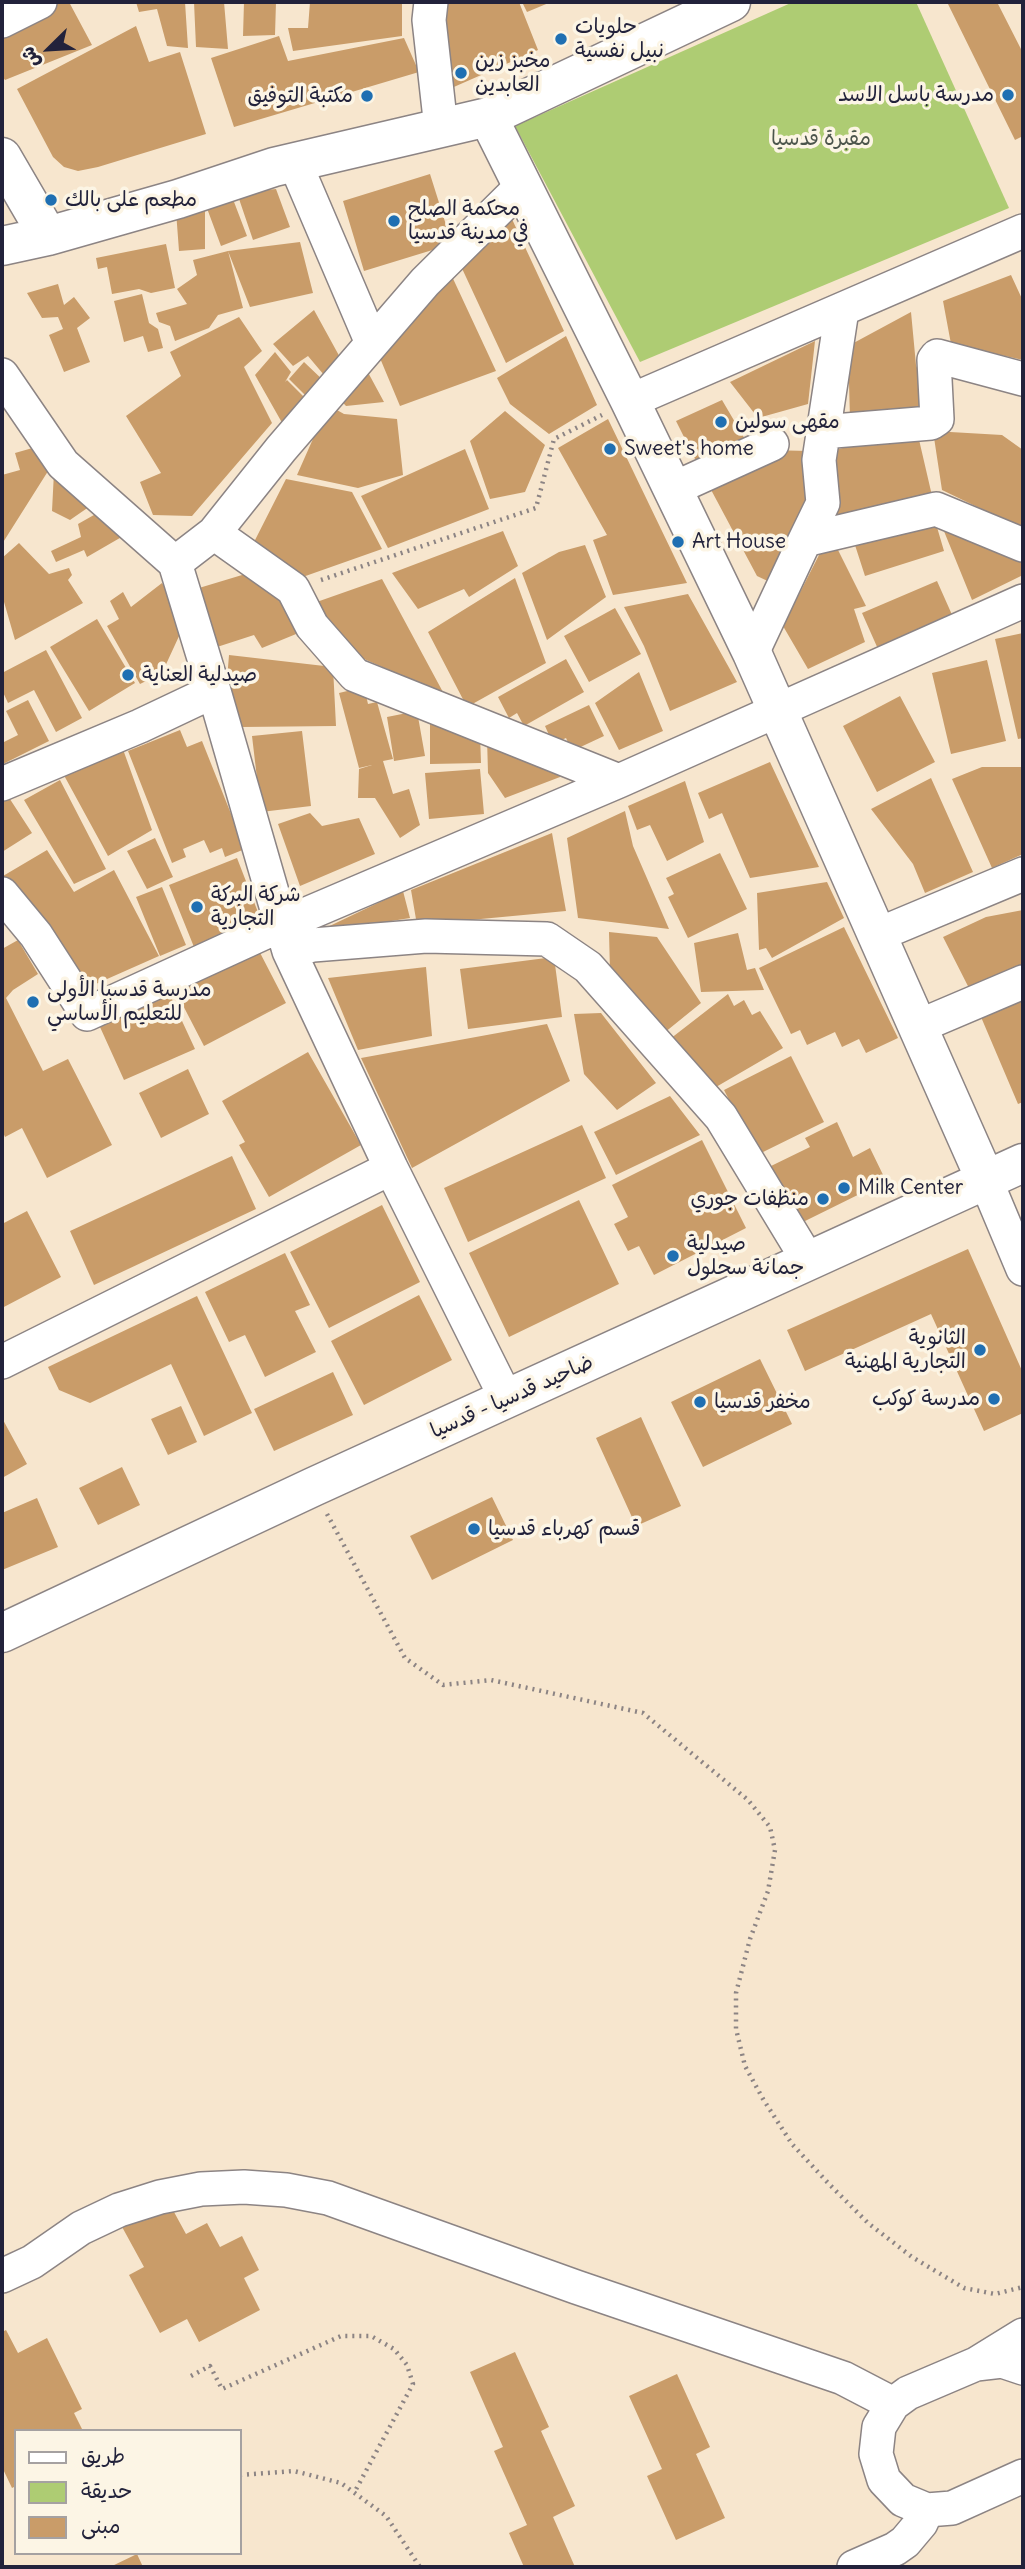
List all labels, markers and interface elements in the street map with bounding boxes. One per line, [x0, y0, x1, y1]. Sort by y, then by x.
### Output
north arrow [14, 14, 84, 84]
place label: حلويات نبيل نفسية [575, 14, 664, 64]
marker: حلويات نبيل نفسية [553, 31, 569, 47]
text: ش [15, 43, 45, 72]
place label: مخبز زين العابدين [475, 48, 550, 98]
marker: مخبز زين العابدين [453, 65, 469, 81]
place label: مدرسة باسل الاسد [838, 82, 994, 108]
place label: مكتبة التوفيق [248, 83, 353, 109]
marker: مدرسة باسل الاسد [1000, 87, 1016, 103]
marker: مكتبة التوفيق [359, 88, 375, 104]
park label: مقبرة قدسيا [771, 126, 871, 152]
place label: مطعم على بالك [65, 187, 197, 213]
marker: مطعم على بالك [43, 192, 59, 208]
place label: محكمة الصلح في مدينة قدسيا [408, 196, 529, 246]
marker: محكمة الصلح في مدينة قدسيا [386, 213, 402, 229]
place label: مقهى سولين [735, 409, 840, 435]
marker: مقهى سولين [713, 414, 729, 430]
place label: Sweet's home [624, 436, 754, 462]
marker: Sweet's home [602, 441, 618, 457]
place label: Art House [692, 529, 786, 555]
marker: Art House [670, 534, 686, 550]
place label: صيدلية العناية [142, 662, 257, 688]
marker: صيدلية العناية [120, 667, 136, 683]
place label: شركة البركة التجارية [211, 882, 301, 932]
marker: شركة البركة التجارية [189, 899, 205, 915]
place label: مدرسة قدسيا الأولى للتعليم الأساسي [47, 977, 212, 1027]
marker: مدرسة قدسيا الأولى للتعليم الأساسي [25, 994, 41, 1010]
place label: Milk Center [858, 1175, 963, 1201]
marker: Milk Center [836, 1180, 852, 1196]
place label: منظفات جوري [691, 1186, 809, 1212]
marker: منظفات جوري [815, 1191, 831, 1207]
place label: صيدلية جمانة سحلول [687, 1231, 804, 1281]
marker: صيدلية جمانة سحلول [665, 1248, 681, 1264]
place label: الثانوية التجارية المهنية [845, 1325, 966, 1375]
marker: الثانوية التجارية المهنية [972, 1342, 988, 1358]
street label: ضاحيد قدسيا - قدسيا [427, 1350, 597, 1444]
place label: مدرسة كوكب [872, 1386, 980, 1412]
place label: مخفر قدسيا [714, 1389, 811, 1415]
marker: مدرسة كوكب [986, 1391, 1002, 1407]
marker: مخفر قدسيا [692, 1394, 708, 1410]
place label: قسم كهرباء قدسيا [488, 1516, 640, 1542]
marker: قسم كهرباء قدسيا [466, 1521, 482, 1537]
legend [14, 2429, 242, 2555]
text: طريق [81, 2442, 125, 2469]
text: حديقة [81, 2477, 132, 2504]
text: مبنى [81, 2512, 120, 2539]

